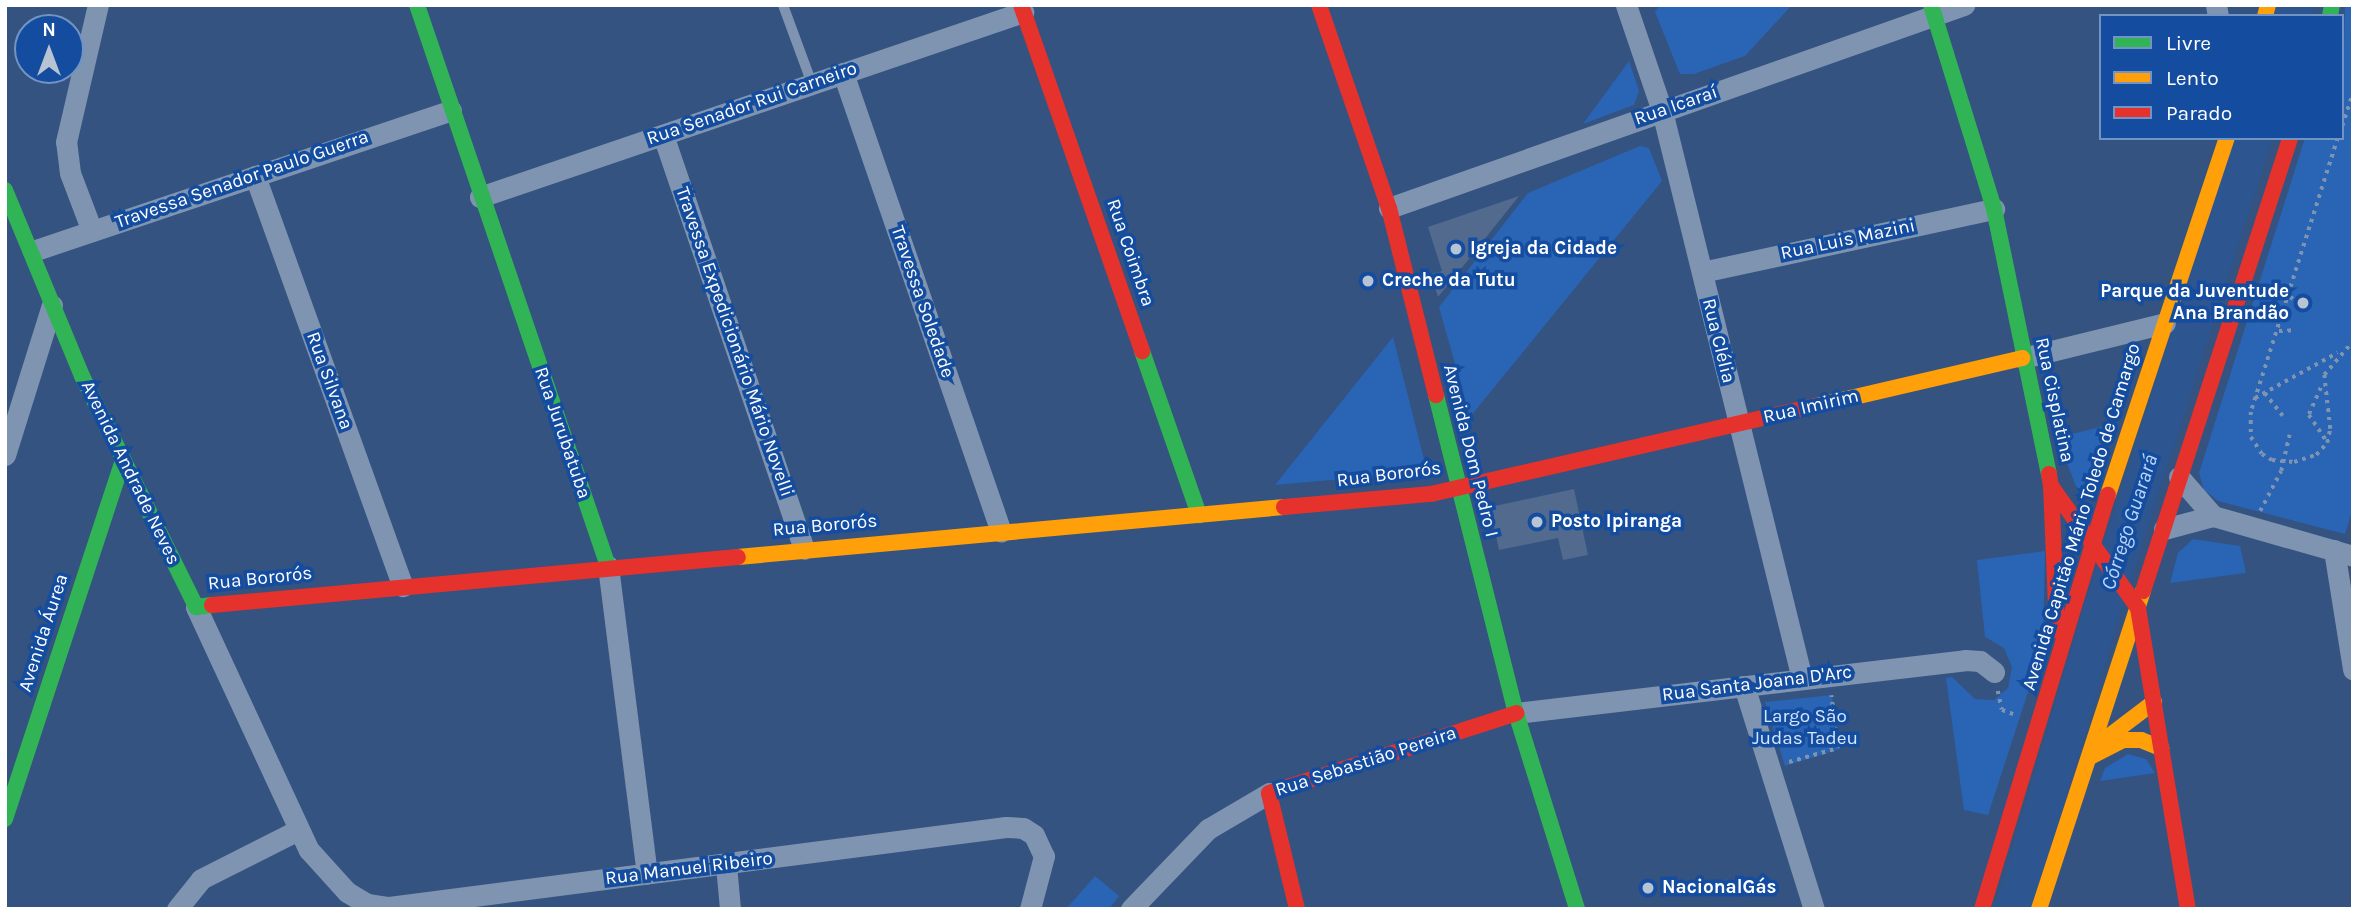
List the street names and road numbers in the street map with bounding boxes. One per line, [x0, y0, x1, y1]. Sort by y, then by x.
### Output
street label: Rua Senador Rui Carneiro [644, 57, 860, 151]
street label: Rua Icaraí [1631, 81, 1721, 131]
street label: Travessa Senador Paulo Guerra [112, 126, 372, 234]
street label: Travessa Expedicionário Mário Novelli [670, 184, 798, 500]
street label: Rua Coimbra [1101, 196, 1159, 310]
street label: Rua Luis Mazini [1779, 215, 1917, 265]
street label: Travessa Soledade [885, 223, 959, 381]
street label: Rua Clélia [1697, 296, 1739, 386]
street label: Rua Silvana [301, 329, 357, 433]
street label: Rua Cisplatina [2030, 336, 2078, 464]
street label: Avenida Capitão Mário Toledo de Camargo [2018, 341, 2146, 693]
street label: Avenida Dom Pedro I [1438, 362, 1502, 540]
street label: Rua Jurubatuba [529, 364, 595, 502]
street label: Avenida Andrade Neves [76, 377, 184, 569]
street label: Rua Imirim [1761, 385, 1861, 429]
street label: Rua Bororós [1336, 457, 1442, 493]
street label: Rua Bororós [772, 510, 878, 542]
street label: Rua Bororós [207, 562, 313, 596]
street label: Avenida Áurea [14, 571, 74, 695]
street label: Rua Santa Joana D'Arc [1661, 661, 1853, 707]
street label: Rua Sebastião Pereira [1273, 722, 1459, 802]
street label: Rua Manuel Ribeiro [604, 847, 774, 891]

